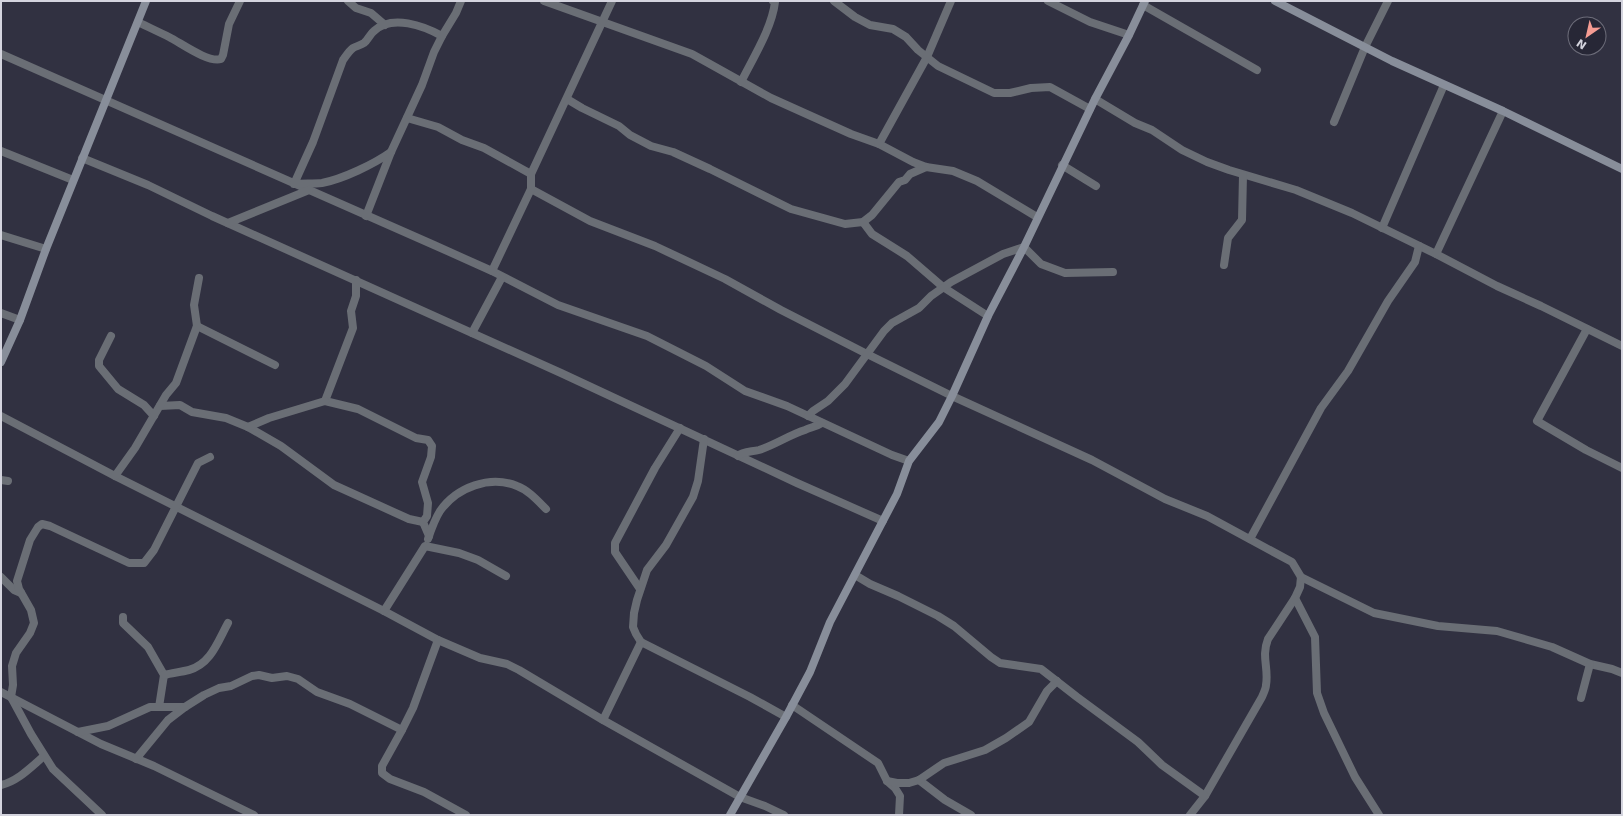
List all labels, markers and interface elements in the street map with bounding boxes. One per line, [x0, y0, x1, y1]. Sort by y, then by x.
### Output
north arrow [1567, 16, 1607, 56]
text: N [1574, 36, 1589, 52]

